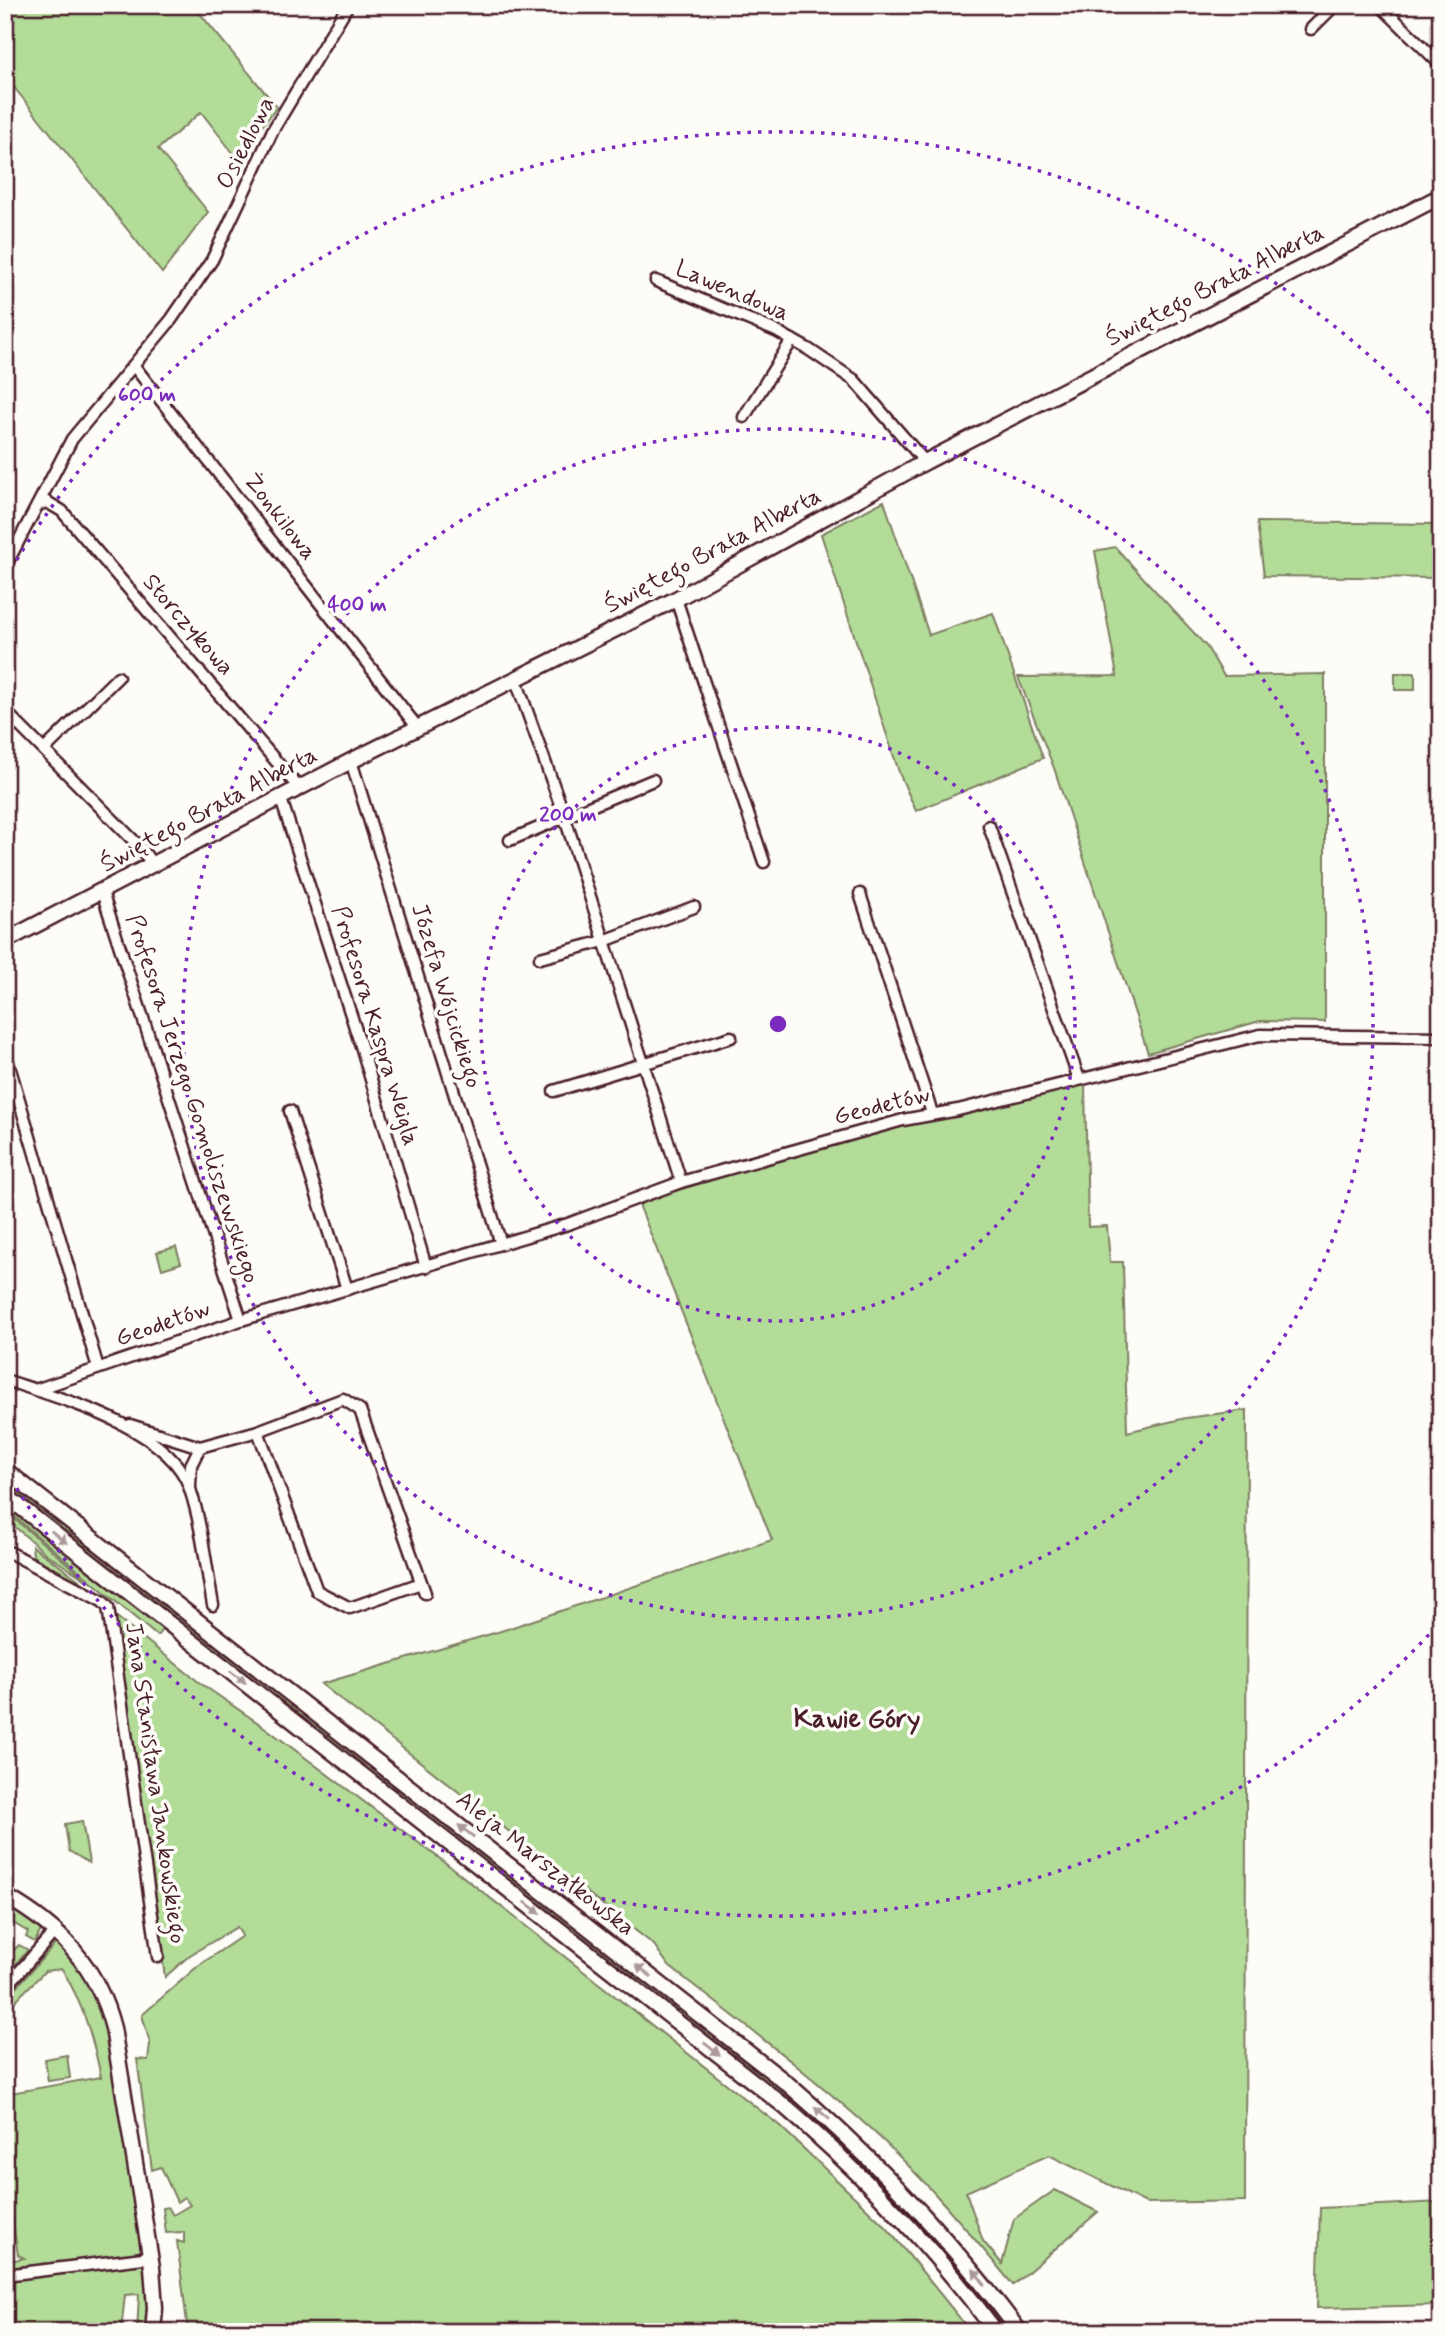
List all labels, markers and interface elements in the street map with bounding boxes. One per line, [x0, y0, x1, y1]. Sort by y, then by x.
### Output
street label: Osiedlowa [210, 91, 282, 195]
street label: Świętego Brata Alberta [1100, 217, 1331, 357]
street label: Lawendowa [670, 253, 794, 329]
text: 600 m [118, 381, 176, 409]
street label: Żonkilowa [236, 467, 324, 567]
street label: Świętego Brata Alberta [599, 480, 828, 624]
street label: Storczykowa [135, 567, 241, 683]
text: 400 m [327, 591, 387, 619]
street label: Świętego Brata Alberta [95, 739, 324, 883]
text: 200 m [539, 801, 597, 829]
street label: Józefa Wójcickiego [400, 900, 489, 1093]
street label: Profesora Kaspra Weigla [324, 902, 426, 1150]
street label: Profesora Jerzego Gomoliszewskiego [116, 911, 266, 1288]
centre of rings [766, 1012, 790, 1036]
street label: Geodetów [831, 1079, 933, 1133]
street label: Geodetów [112, 1293, 214, 1355]
one-way arrow [50, 1529, 68, 1544]
street label: Jana Stanisława Jankowskiego [114, 1620, 193, 1946]
one-way arrow [229, 1669, 247, 1684]
district label: Kawie Góry [794, 1703, 920, 1737]
street label: Aleja Marszałkowska [449, 1784, 641, 1944]
one-way arrow [457, 1823, 475, 1838]
one-way arrow [523, 1901, 541, 1916]
one-way arrow [636, 1964, 654, 1979]
one-way arrow [702, 2041, 720, 2056]
one-way arrow [813, 2106, 831, 2121]
one-way arrow [973, 2268, 987, 2286]

